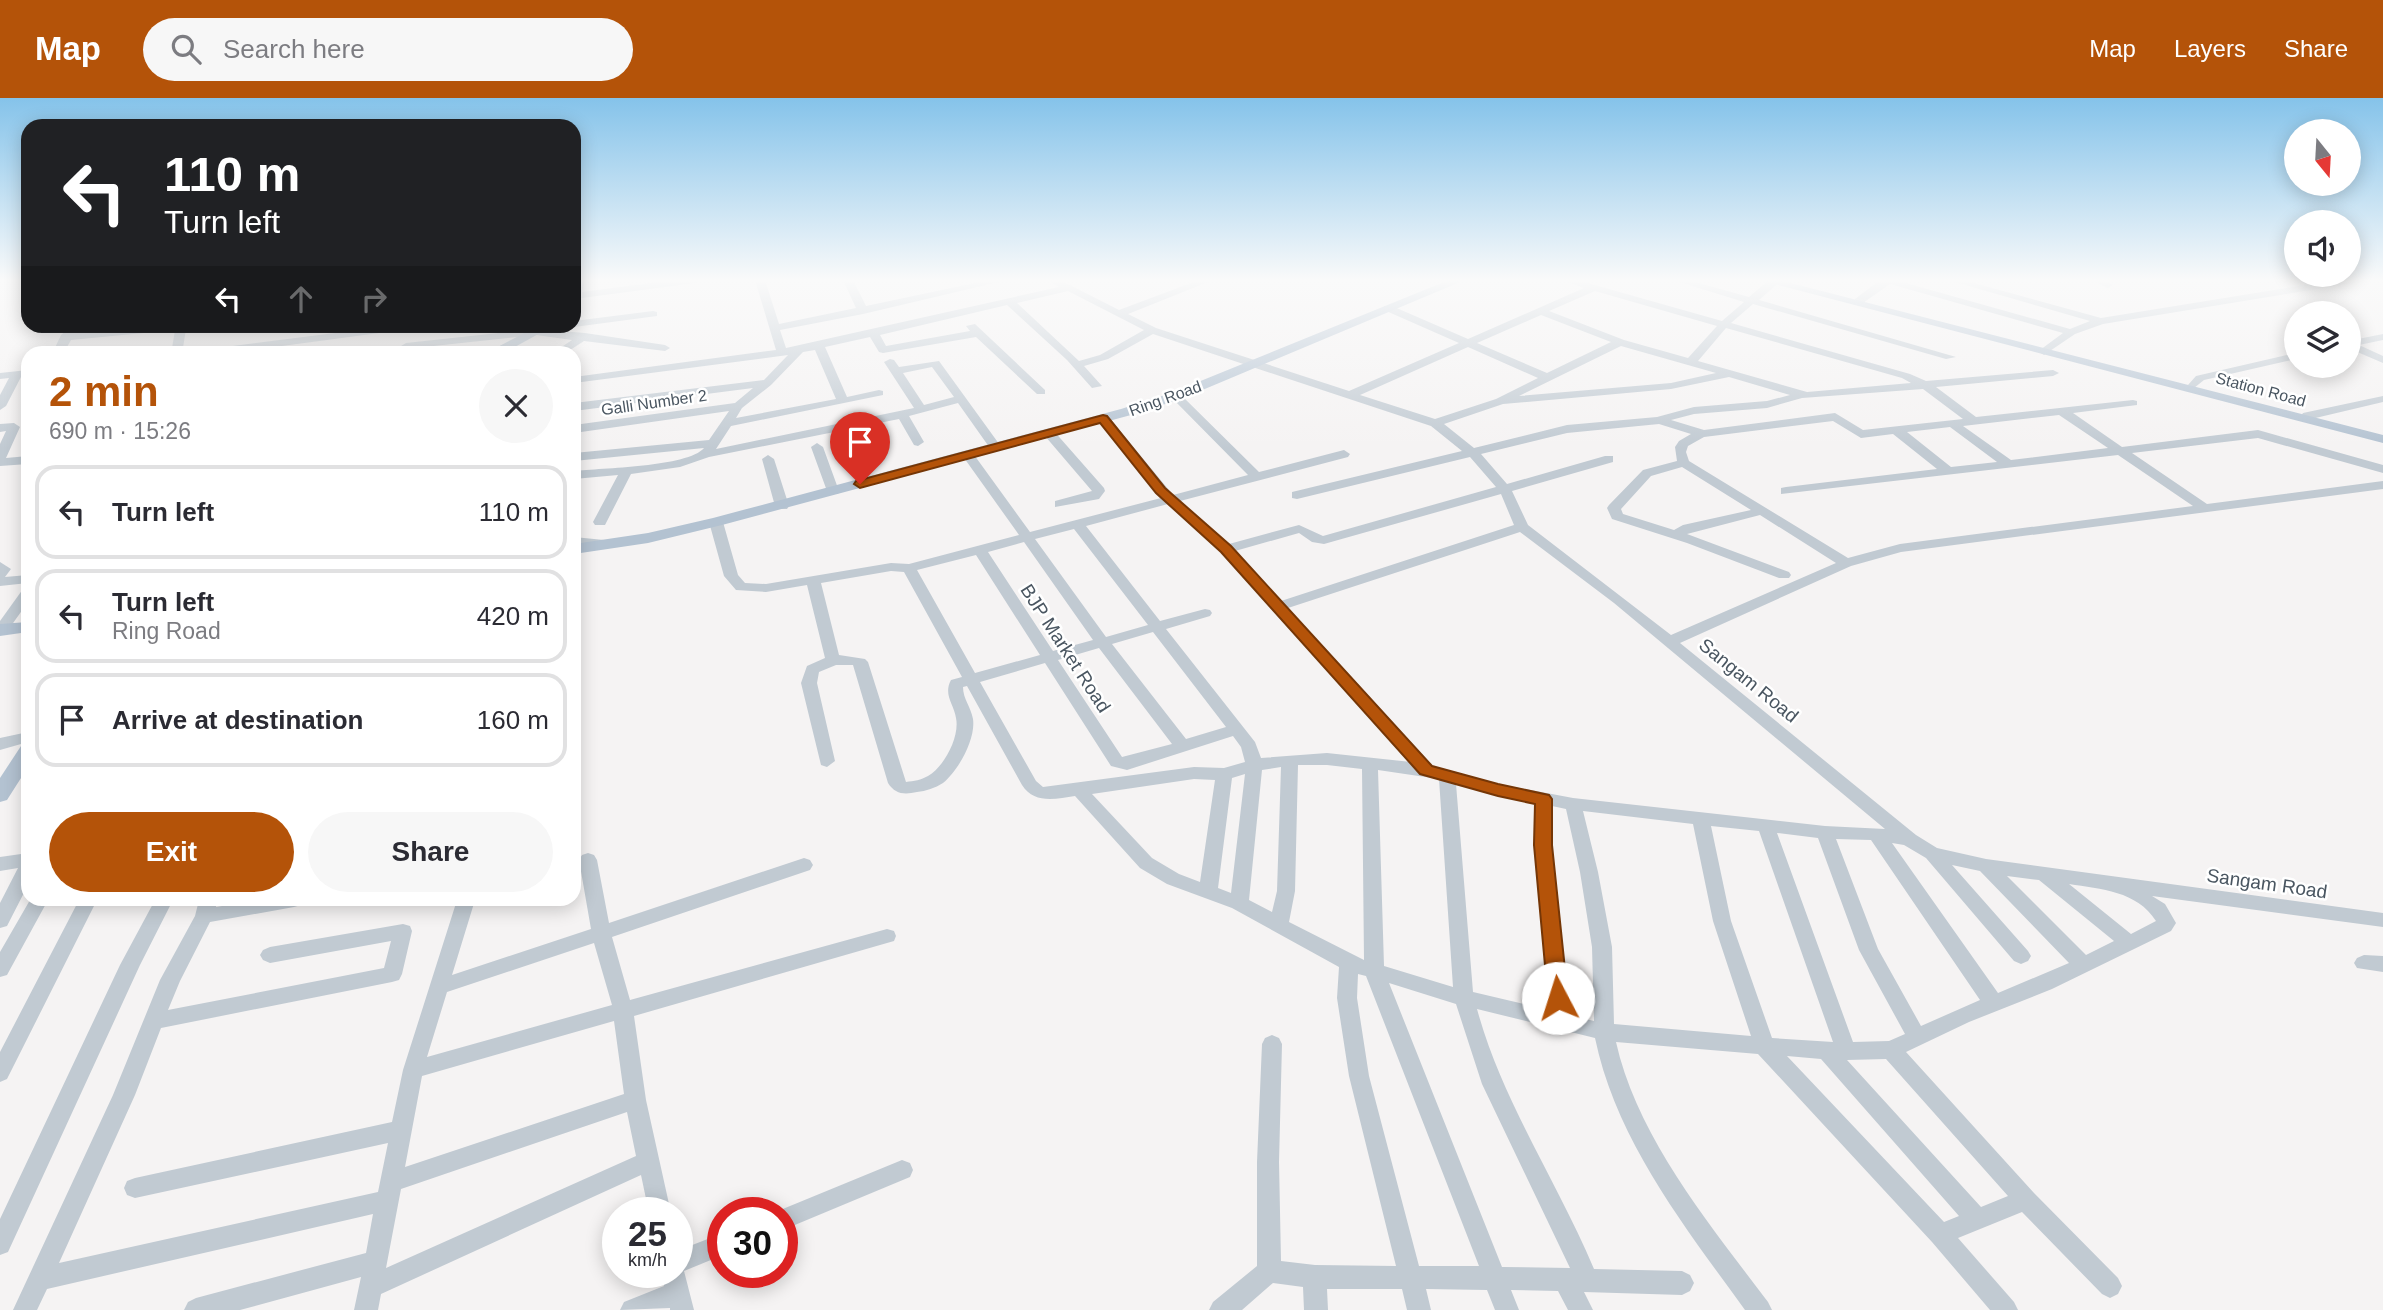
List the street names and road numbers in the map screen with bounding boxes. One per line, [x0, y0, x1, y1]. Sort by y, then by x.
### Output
street label: Station Road [2214, 369, 2308, 410]
street label: Ring Road [1127, 378, 1204, 419]
street label: Galli Number 2 [600, 387, 708, 418]
street label: BJP Market Road [1016, 580, 1115, 716]
street label: Sangam Road [1695, 634, 1802, 727]
street label: Sangam Road [2205, 865, 2329, 902]

